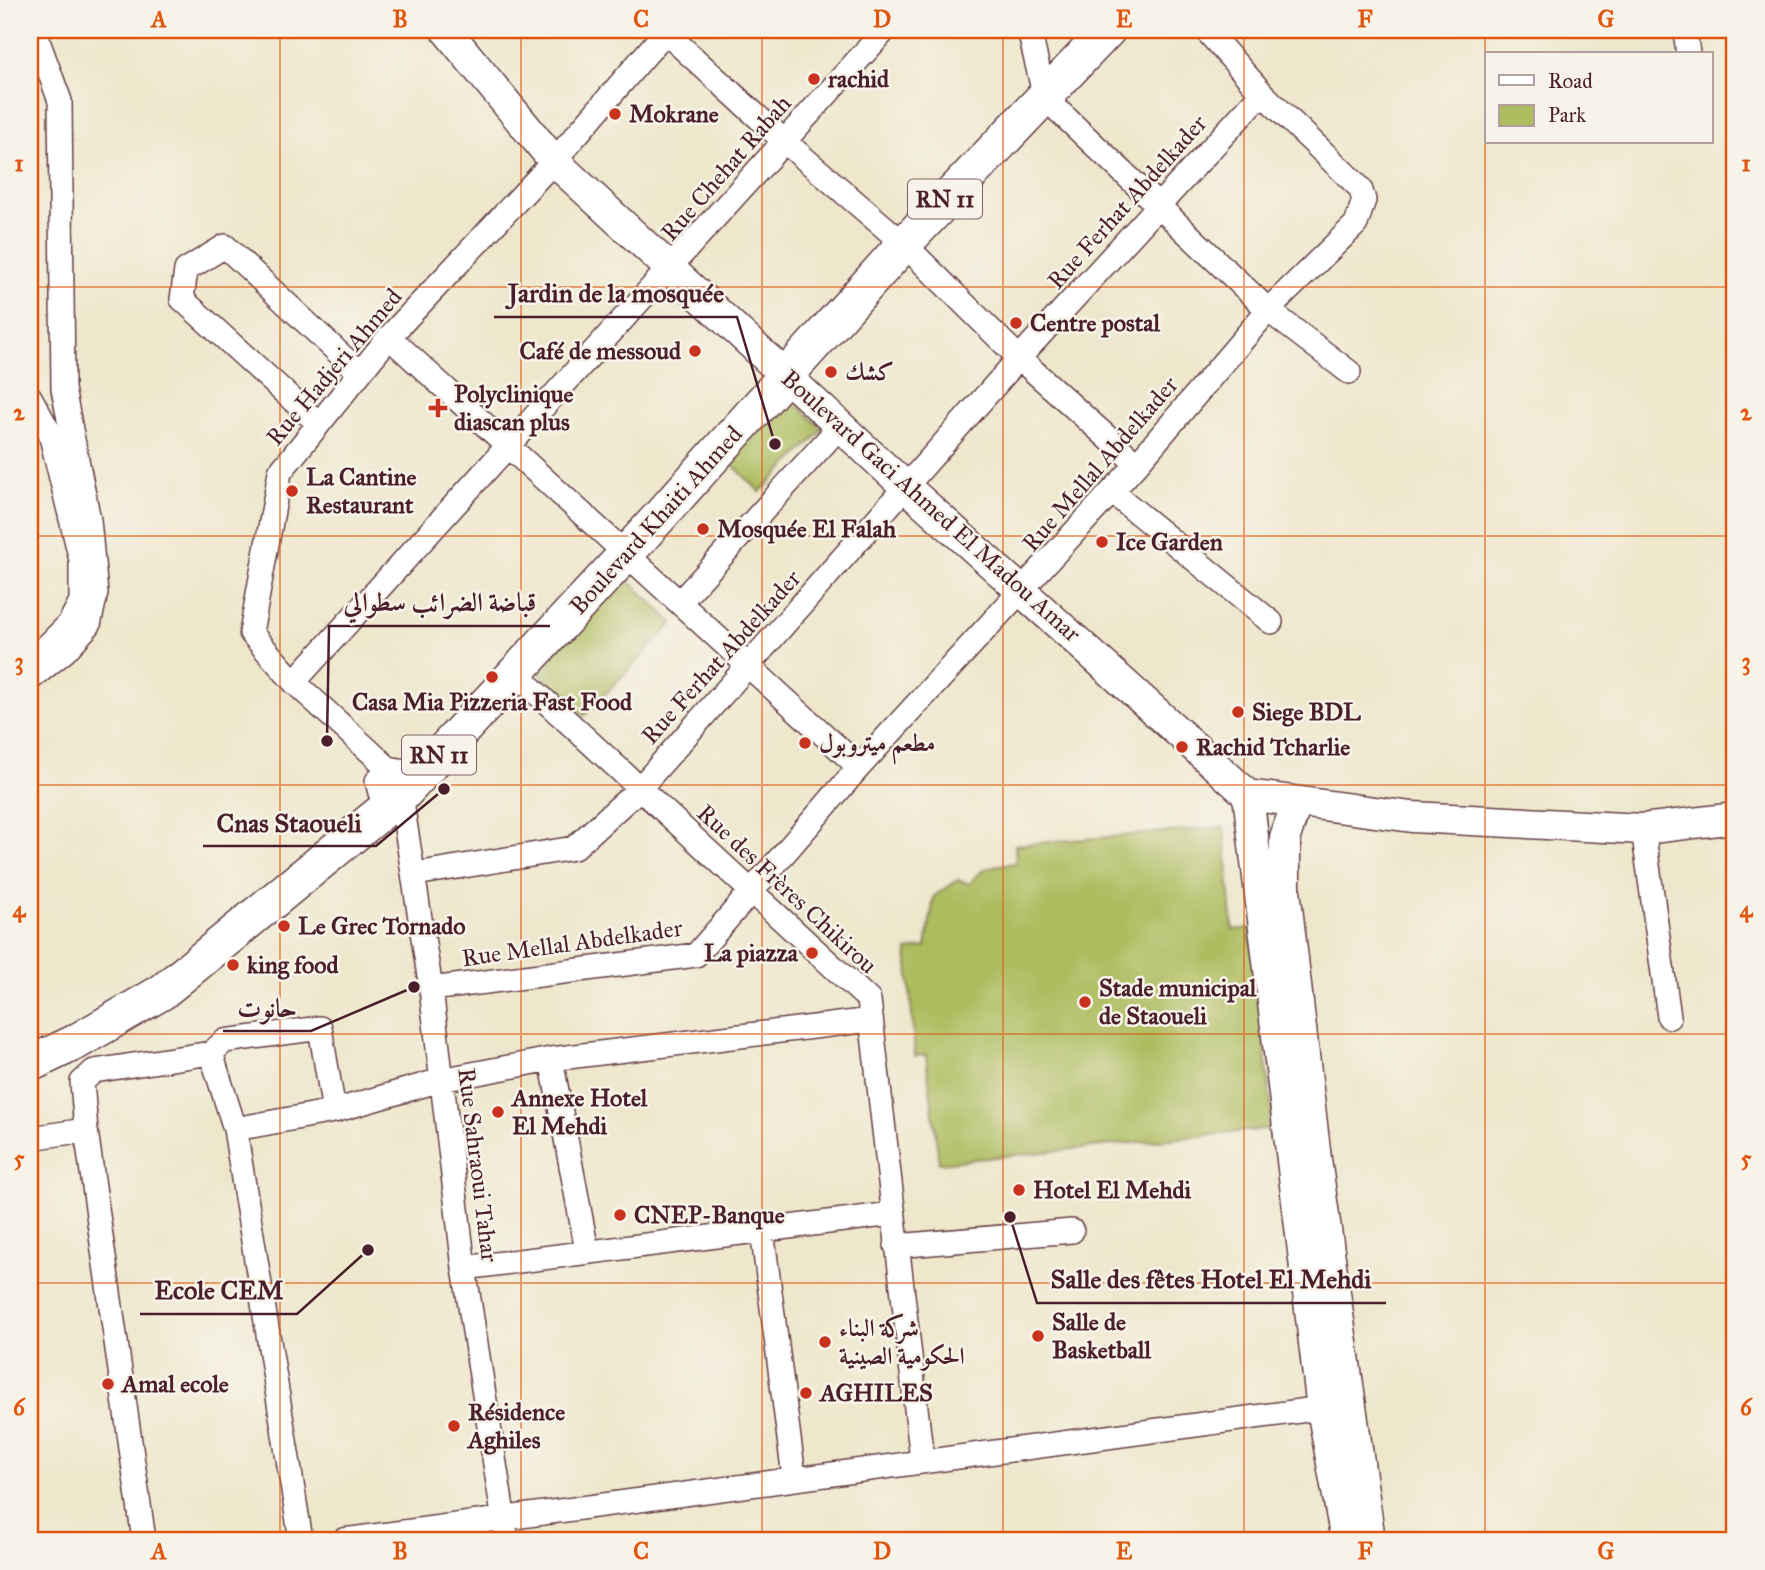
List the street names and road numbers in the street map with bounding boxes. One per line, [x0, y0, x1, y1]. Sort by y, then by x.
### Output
street label: Rue Chehat Rabah [654, 89, 798, 247]
street label: Rue Ferhat Abdelkader [1041, 109, 1213, 295]
road number: RN 11 [908, 180, 982, 218]
street label: Rue Hadjeri Ahmed [260, 282, 408, 452]
street label: Boulevard Gaci Ahmed El Madou Amar [775, 363, 1087, 649]
street label: Rue Mellal Abdelkader [1016, 370, 1184, 558]
street label: Boulevard Khaiti Ahmed [563, 419, 749, 621]
street label: Rue Ferhat Abdelkader [635, 564, 807, 750]
road number: RN 11 [402, 736, 476, 775]
street label: Rue des Frères Chikirou [691, 798, 883, 980]
street label: Rue Mellal Abdelkader [460, 913, 684, 973]
street label: Rue Sahraoui Tahar [451, 1066, 505, 1264]

